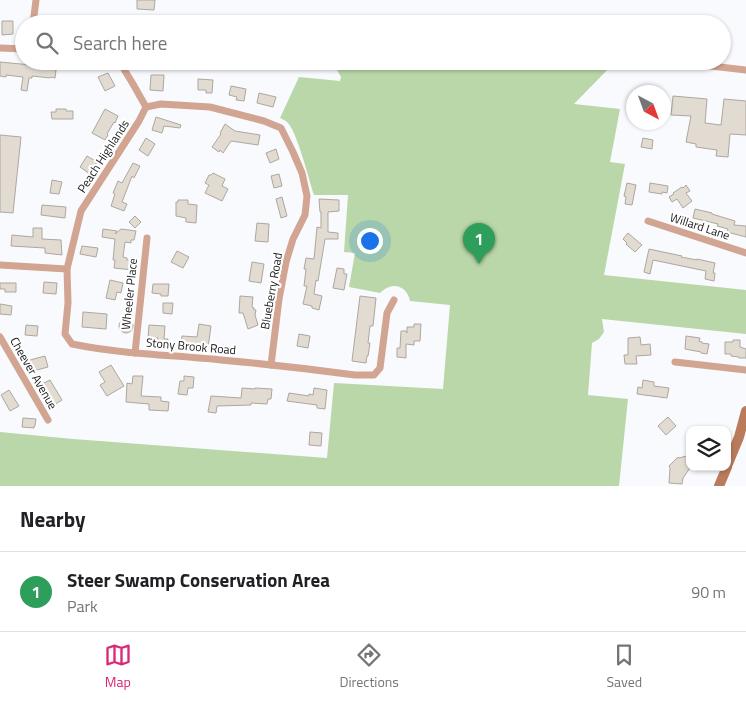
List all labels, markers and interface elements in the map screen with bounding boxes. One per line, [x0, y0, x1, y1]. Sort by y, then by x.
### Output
search box [15, 15, 731, 70]
text: Search here [73, 28, 167, 57]
icon: search [33, 29, 61, 57]
north arrow [626, 85, 671, 130]
street label: Peach Highlands [72, 115, 134, 196]
street label: Willard Lane [668, 207, 732, 245]
pin: 1 [463, 223, 495, 264]
your location [357, 228, 383, 254]
street label: Blueberry Road [255, 251, 287, 331]
street label: Wheeler Place [116, 257, 142, 331]
street label: Cheever Avenue [6, 333, 62, 413]
street label: Stony Brook Road [145, 333, 237, 359]
map controls [686, 426, 731, 471]
button: layers [686, 426, 731, 471]
text: Nearby [20, 503, 85, 535]
text: Steer Swamp Conservation Area [67, 565, 330, 594]
text: 1 [32, 580, 40, 604]
text: 90 m [691, 580, 726, 604]
text: Park [67, 594, 98, 618]
tab: Map [104, 641, 132, 692]
tab: Directions [339, 641, 399, 692]
tab: Saved [607, 641, 642, 692]

